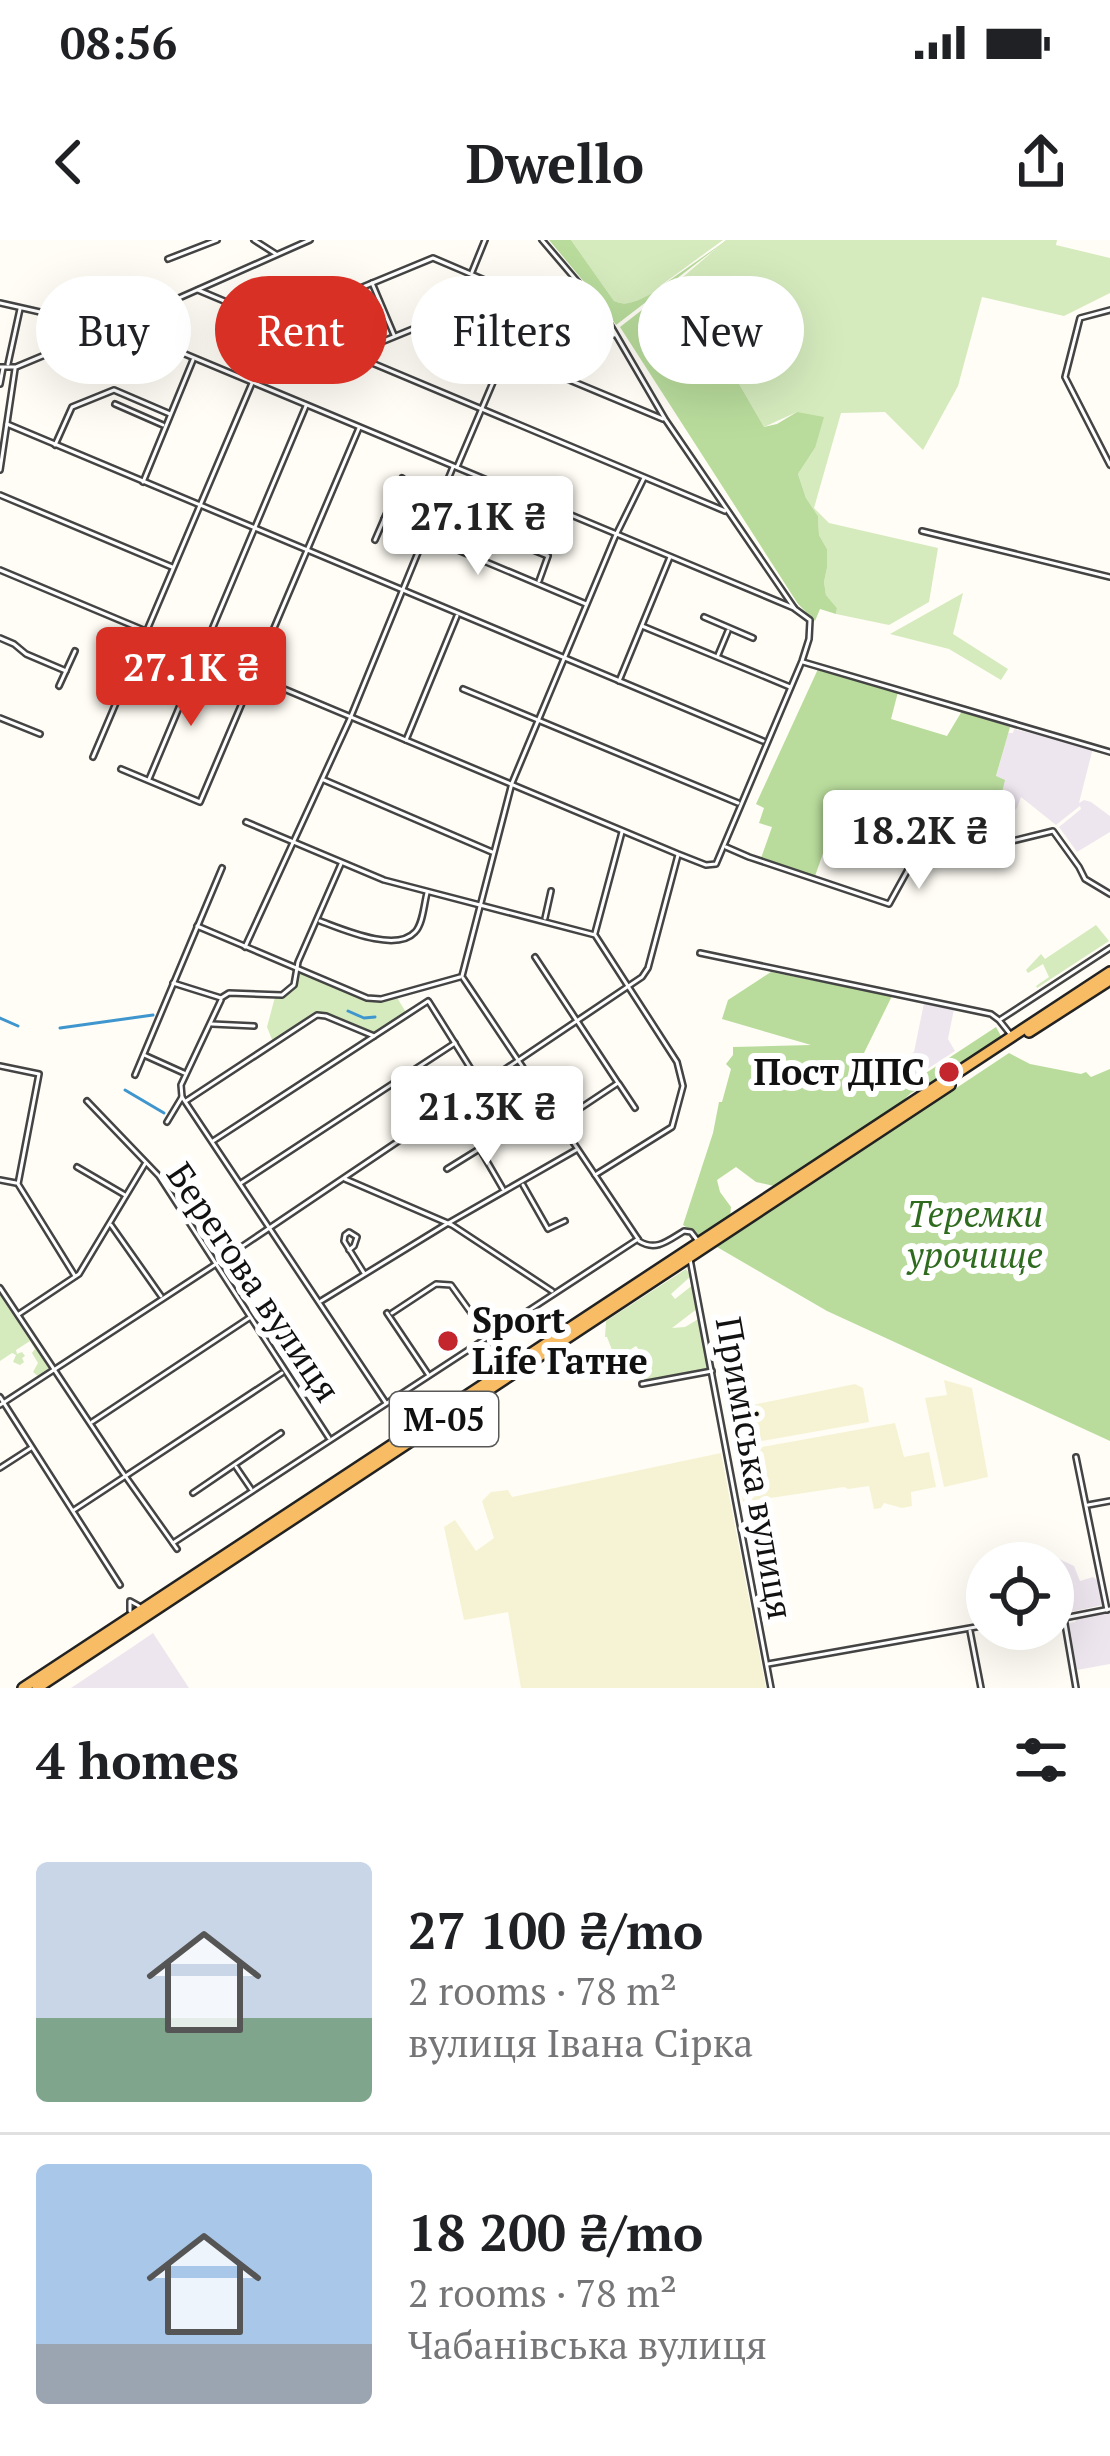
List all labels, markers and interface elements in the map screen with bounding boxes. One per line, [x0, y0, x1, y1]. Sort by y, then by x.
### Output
text: 08:56 [60, 12, 177, 72]
text: Dwello [466, 127, 644, 198]
icon: back [36, 129, 102, 195]
icon: share [1008, 129, 1074, 195]
chip: Buy [36, 276, 191, 384]
chip: Rent [215, 276, 387, 384]
chip: Filters [411, 276, 614, 384]
chip: New [638, 276, 804, 384]
pin: 27.1K ₴ [367, 476, 589, 578]
text: 27.1K ₴ [410, 489, 546, 541]
pin: 27.1K ₴ [80, 627, 302, 729]
text: 27.1K ₴ [123, 640, 259, 692]
pin: 18.2K ₴ [808, 790, 1030, 892]
text: 18.2K ₴ [850, 803, 988, 855]
place label: Пост ДПС [754, 1048, 925, 1095]
marker: Пост ДПС [936, 1059, 962, 1085]
pin: 21.3K ₴ [376, 1066, 598, 1168]
text: 21.3K ₴ [418, 1079, 556, 1131]
street label: Берегова вулиця [157, 1153, 352, 1410]
park label: Теремки урочище [906, 1190, 1043, 1278]
place label: Sport Life Гатне [472, 1296, 648, 1384]
street label: Приміська вулиця [706, 1313, 805, 1623]
marker: Sport Life Гатне [435, 1328, 461, 1354]
road number: М-05 [390, 1392, 498, 1446]
map controls [966, 1542, 1074, 1650]
button: locate [966, 1542, 1074, 1650]
text: 4 homes [36, 1726, 239, 1794]
icon: filters [1008, 1727, 1074, 1793]
text: 27 100 ₴/mo [408, 1896, 703, 1964]
icon: home [132, 1910, 276, 2054]
text: 2 rooms · 78 m² [408, 1964, 677, 2016]
text: вулиця Івана Сірка [408, 2016, 753, 2068]
text: 18 200 ₴/mo [408, 2198, 703, 2266]
icon: home [132, 2212, 276, 2356]
text: 2 rooms · 78 m² [408, 2266, 677, 2318]
text: Чабанівська вулиця [408, 2318, 767, 2370]

